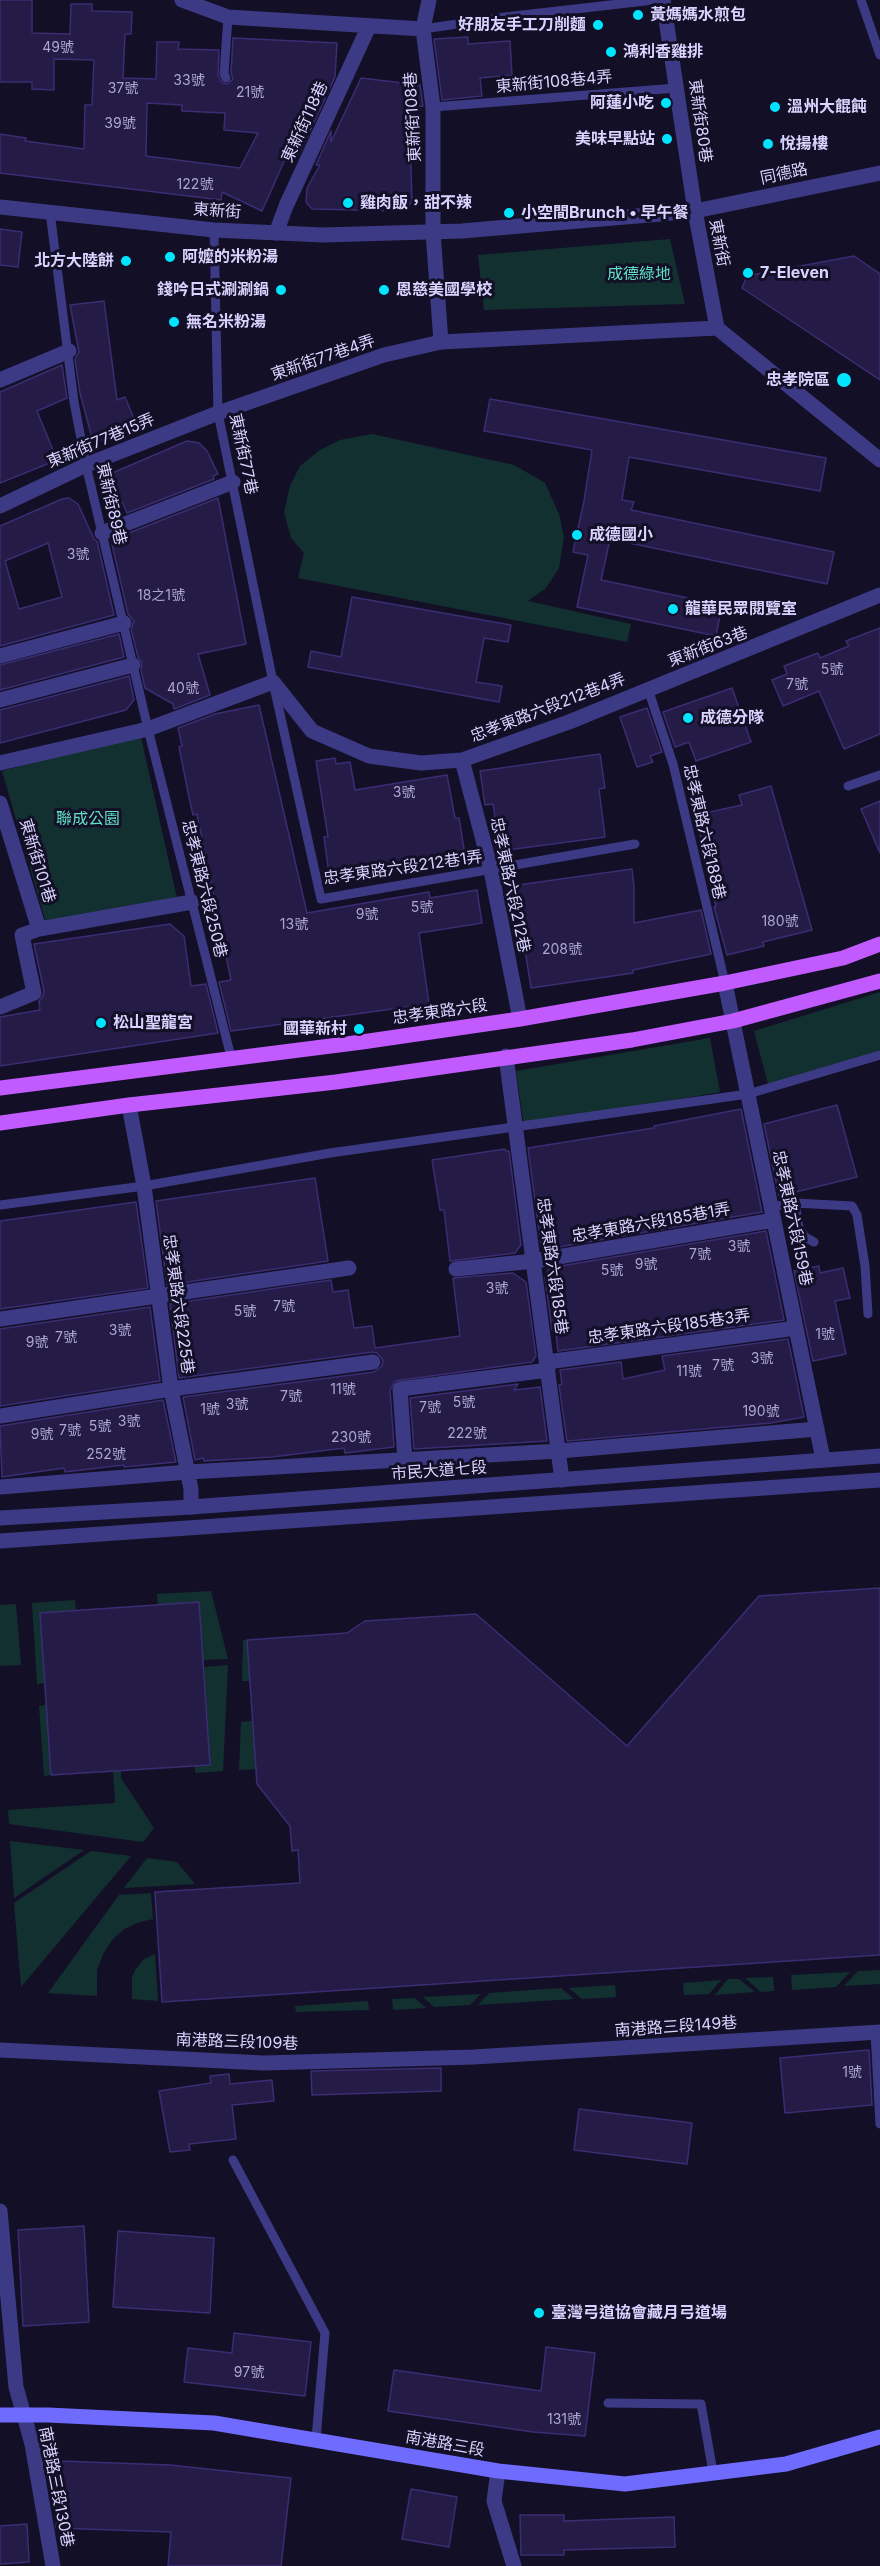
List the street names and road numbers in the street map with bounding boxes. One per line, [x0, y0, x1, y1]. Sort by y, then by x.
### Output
street label: 東新街108巷4弄 [495, 67, 613, 97]
street label: 東新街108巷 [401, 71, 425, 163]
street label: 東新街80巷 [685, 78, 715, 164]
street label: 東新街118巷 [278, 79, 332, 165]
street label: 同德路 [759, 160, 809, 188]
street label: 東新街 [192, 200, 242, 222]
street label: 東新街 [705, 218, 733, 268]
street label: 東新街77巷4弄 [268, 331, 378, 385]
street label: 東新街77巷15弄 [44, 410, 158, 472]
street label: 東新街77巷 [225, 412, 261, 496]
street label: 東新街89巷 [92, 461, 130, 547]
street label: 東新街63巷 [665, 623, 751, 671]
street label: 忠孝東路六段212巷4弄 [468, 670, 628, 746]
street label: 忠孝東路六段188巷 [679, 762, 729, 902]
street label: 忠孝東路六段212巷 [486, 816, 534, 954]
street label: 東新街101巷 [15, 817, 59, 905]
street label: 忠孝東路六段250巷 [178, 818, 230, 960]
street label: 忠孝東路六段212巷1弄 [322, 847, 484, 889]
street label: 忠孝東路六段 [391, 996, 489, 1028]
street label: 忠孝東路六段159巷 [768, 1148, 816, 1288]
street label: 忠孝東路六段185巷 [533, 1196, 571, 1336]
street label: 忠孝東路六段185巷1弄 [570, 1200, 732, 1246]
street label: 忠孝東路六段225巷 [159, 1233, 197, 1375]
street label: 忠孝東路六段185巷3弄 [586, 1306, 752, 1348]
street label: 市民大道七段 [390, 1458, 488, 1484]
street label: 南港路三段149巷 [614, 2013, 738, 2041]
street label: 南港路三段109巷 [175, 2030, 299, 2054]
street label: 南港路三段130巷 [35, 2425, 77, 2549]
street label: 南港路三段 [404, 2428, 486, 2460]

